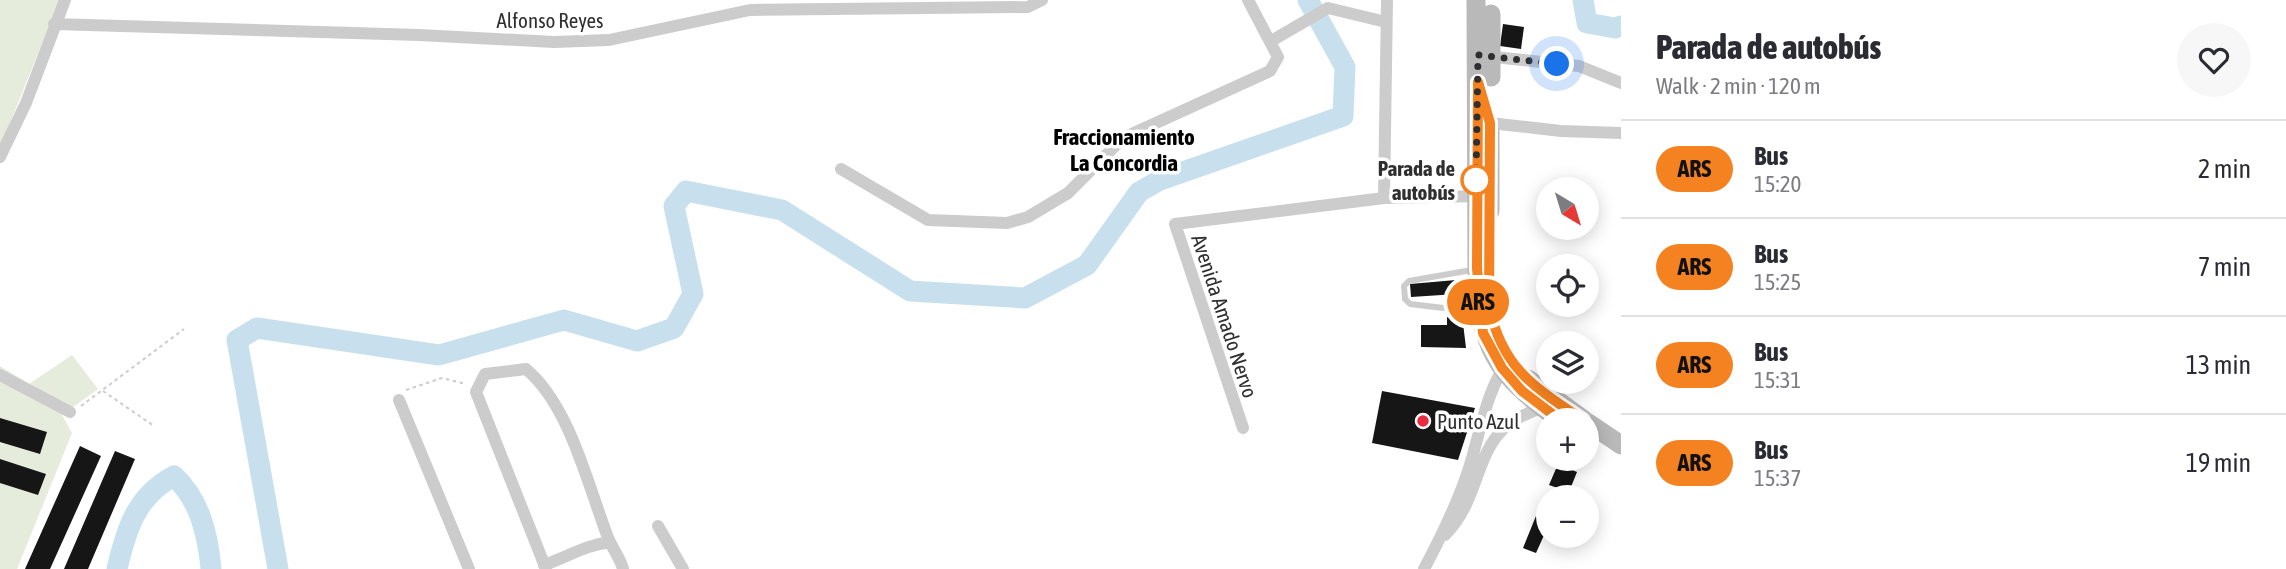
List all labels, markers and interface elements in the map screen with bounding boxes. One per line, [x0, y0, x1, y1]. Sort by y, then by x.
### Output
street label: Alfonso Reyes [496, 8, 604, 32]
button: heart [2177, 23, 2251, 97]
text: Parada de autobús [1656, 28, 1881, 66]
your location [1539, 46, 1574, 81]
text: Walk · 2 min · 120 m [1656, 73, 1820, 99]
district label: Fraccionamiento La Concordia [1053, 124, 1195, 176]
text: Bus [1754, 141, 1788, 171]
text: 2 min [2198, 154, 2251, 184]
text: ARS [1678, 155, 1711, 182]
place label: Parada de autobús [1378, 156, 1456, 204]
marker: Parada de autobús [1461, 165, 1491, 195]
text: 15:20 [1754, 171, 1801, 197]
north arrow [1536, 177, 1600, 240]
map controls [1536, 177, 1599, 548]
street label: Avenida Amado Nervo [1187, 231, 1263, 401]
text: Bus [1754, 239, 1788, 269]
text: 7 min [2198, 252, 2251, 282]
text: ARS [1678, 253, 1711, 280]
button: locate [1536, 254, 1599, 317]
text: 15:25 [1754, 269, 1801, 295]
line badge: ARS [1438, 279, 1518, 325]
text: ARS [1461, 288, 1495, 315]
button: layers [1536, 331, 1599, 394]
text: Bus [1754, 337, 1788, 367]
text: 13 min [2186, 350, 2251, 380]
text: ARS [1678, 351, 1711, 378]
text: 15:31 [1754, 367, 1801, 393]
button: + [1536, 408, 1599, 471]
place label: Punto Azul [1437, 409, 1520, 433]
marker: Punto Azul [1415, 413, 1431, 429]
text: Bus [1754, 435, 1788, 465]
text: 19 min [2186, 448, 2251, 478]
text: ARS [1678, 449, 1711, 476]
text: 15:37 [1754, 465, 1801, 491]
button: − [1536, 485, 1599, 548]

